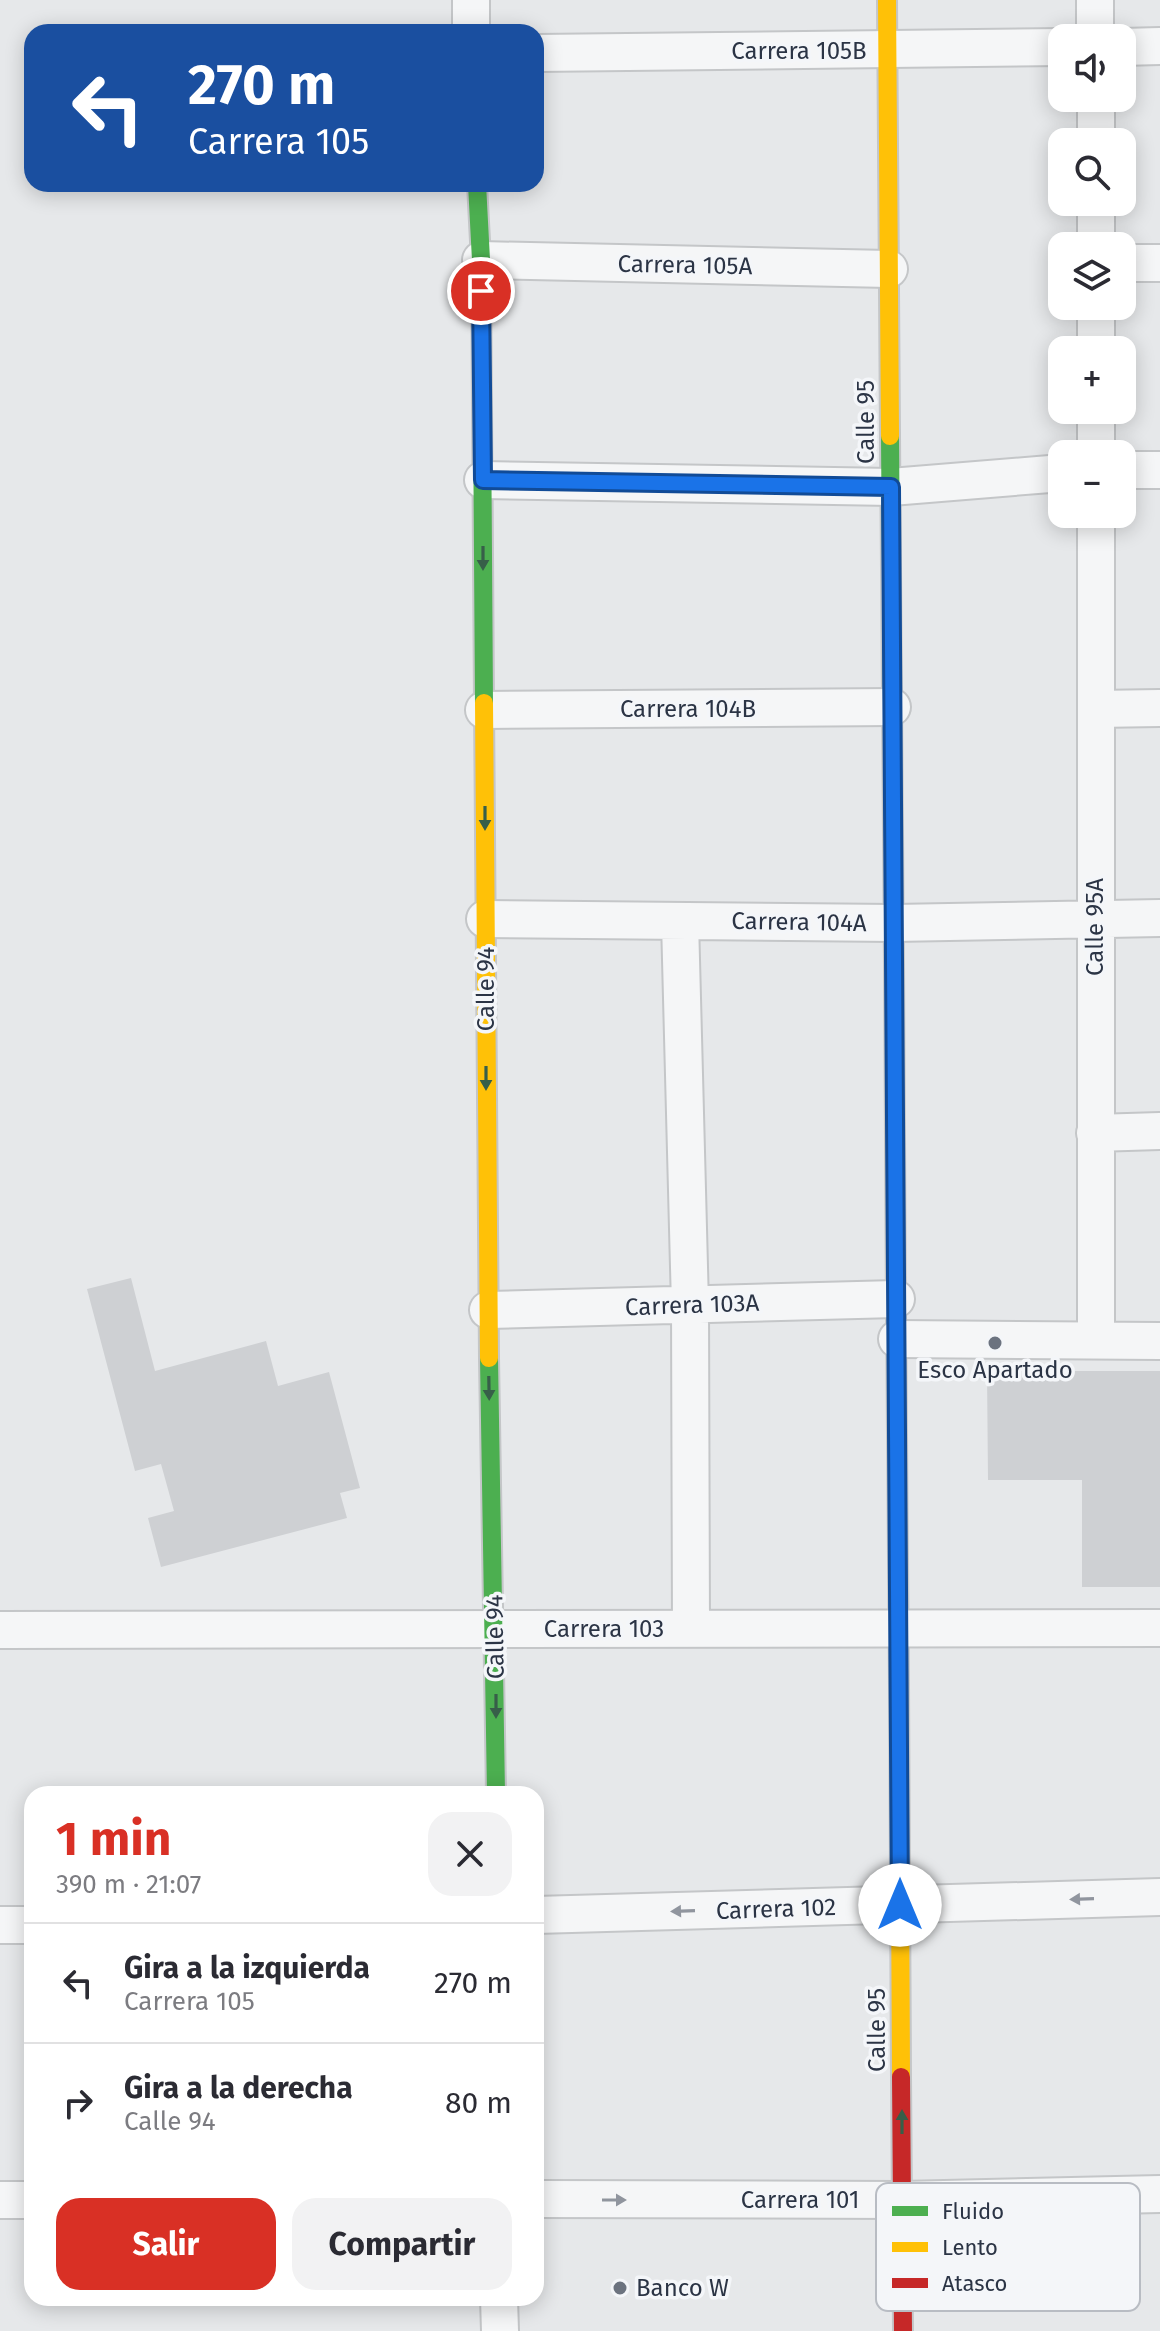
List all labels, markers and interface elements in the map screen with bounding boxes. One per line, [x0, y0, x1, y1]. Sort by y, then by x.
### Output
map controls [1048, 24, 1136, 528]
button: sound [1048, 24, 1136, 112]
street label: Carrera 105B [731, 37, 867, 65]
text: 270 m [188, 52, 335, 119]
icon: left [56, 56, 160, 160]
text: Carrera 105 [188, 120, 369, 164]
button: search [1048, 128, 1136, 216]
button: layers [1048, 232, 1136, 320]
street label: Carrera 105A [617, 250, 753, 280]
pin [447, 257, 515, 325]
icon: arrive [459, 269, 503, 313]
button: + [1048, 336, 1136, 424]
street label: Calle 95 [852, 380, 880, 464]
button: − [1048, 440, 1136, 528]
one-way arrow [477, 546, 489, 571]
street label: Carrera 104B [620, 695, 756, 723]
one-way arrow [479, 806, 491, 831]
street label: Calle 95A [1081, 878, 1109, 976]
street label: Carrera 104A [731, 907, 867, 937]
street label: Calle 94 [472, 947, 500, 1031]
one-way arrow [480, 1066, 492, 1091]
street label: Carrera 103A [624, 1289, 760, 1321]
marker: Esco Apartado [986, 1334, 1004, 1352]
place label: Esco Apartado [917, 1356, 1073, 1384]
one-way arrow [483, 1376, 496, 1401]
street label: Calle 94 [480, 1594, 510, 1680]
street label: Carrera 103 [544, 1615, 664, 1643]
one-way arrow [489, 1694, 502, 1719]
text: 1 min [56, 1810, 171, 1868]
button: close [428, 1812, 512, 1896]
position arrow [858, 1863, 942, 1947]
text: 390 m · 21:07 [56, 1869, 201, 1900]
street label: Carrera 102 [715, 1893, 837, 1925]
one-way arrow [1069, 1893, 1094, 1906]
one-way arrow [670, 1905, 695, 1918]
text: Gira a la izquierda [124, 1950, 370, 1986]
icon: left [56, 1961, 100, 2005]
text: 270 m [434, 1965, 512, 2001]
text: Carrera 105 [124, 1986, 255, 2017]
street label: Calle 95 [863, 1988, 891, 2072]
text: Gira a la derecha [124, 2070, 353, 2106]
icon: right [56, 2081, 100, 2125]
text: 80 m [445, 2085, 512, 2121]
text: Calle 94 [124, 2106, 216, 2137]
one-way arrow [896, 2109, 908, 2134]
legend [876, 2183, 1140, 2311]
street label: Carrera 101 [741, 2186, 859, 2214]
one-way arrow [602, 2194, 627, 2206]
button: Salir [56, 2198, 276, 2290]
button: Compartir [292, 2198, 512, 2290]
text: Fluido [942, 2198, 1004, 2225]
text: Lento [942, 2234, 998, 2261]
text: Atasco [942, 2270, 1007, 2297]
place label: Banco W [636, 2274, 729, 2302]
marker: Banco W [611, 2279, 629, 2297]

